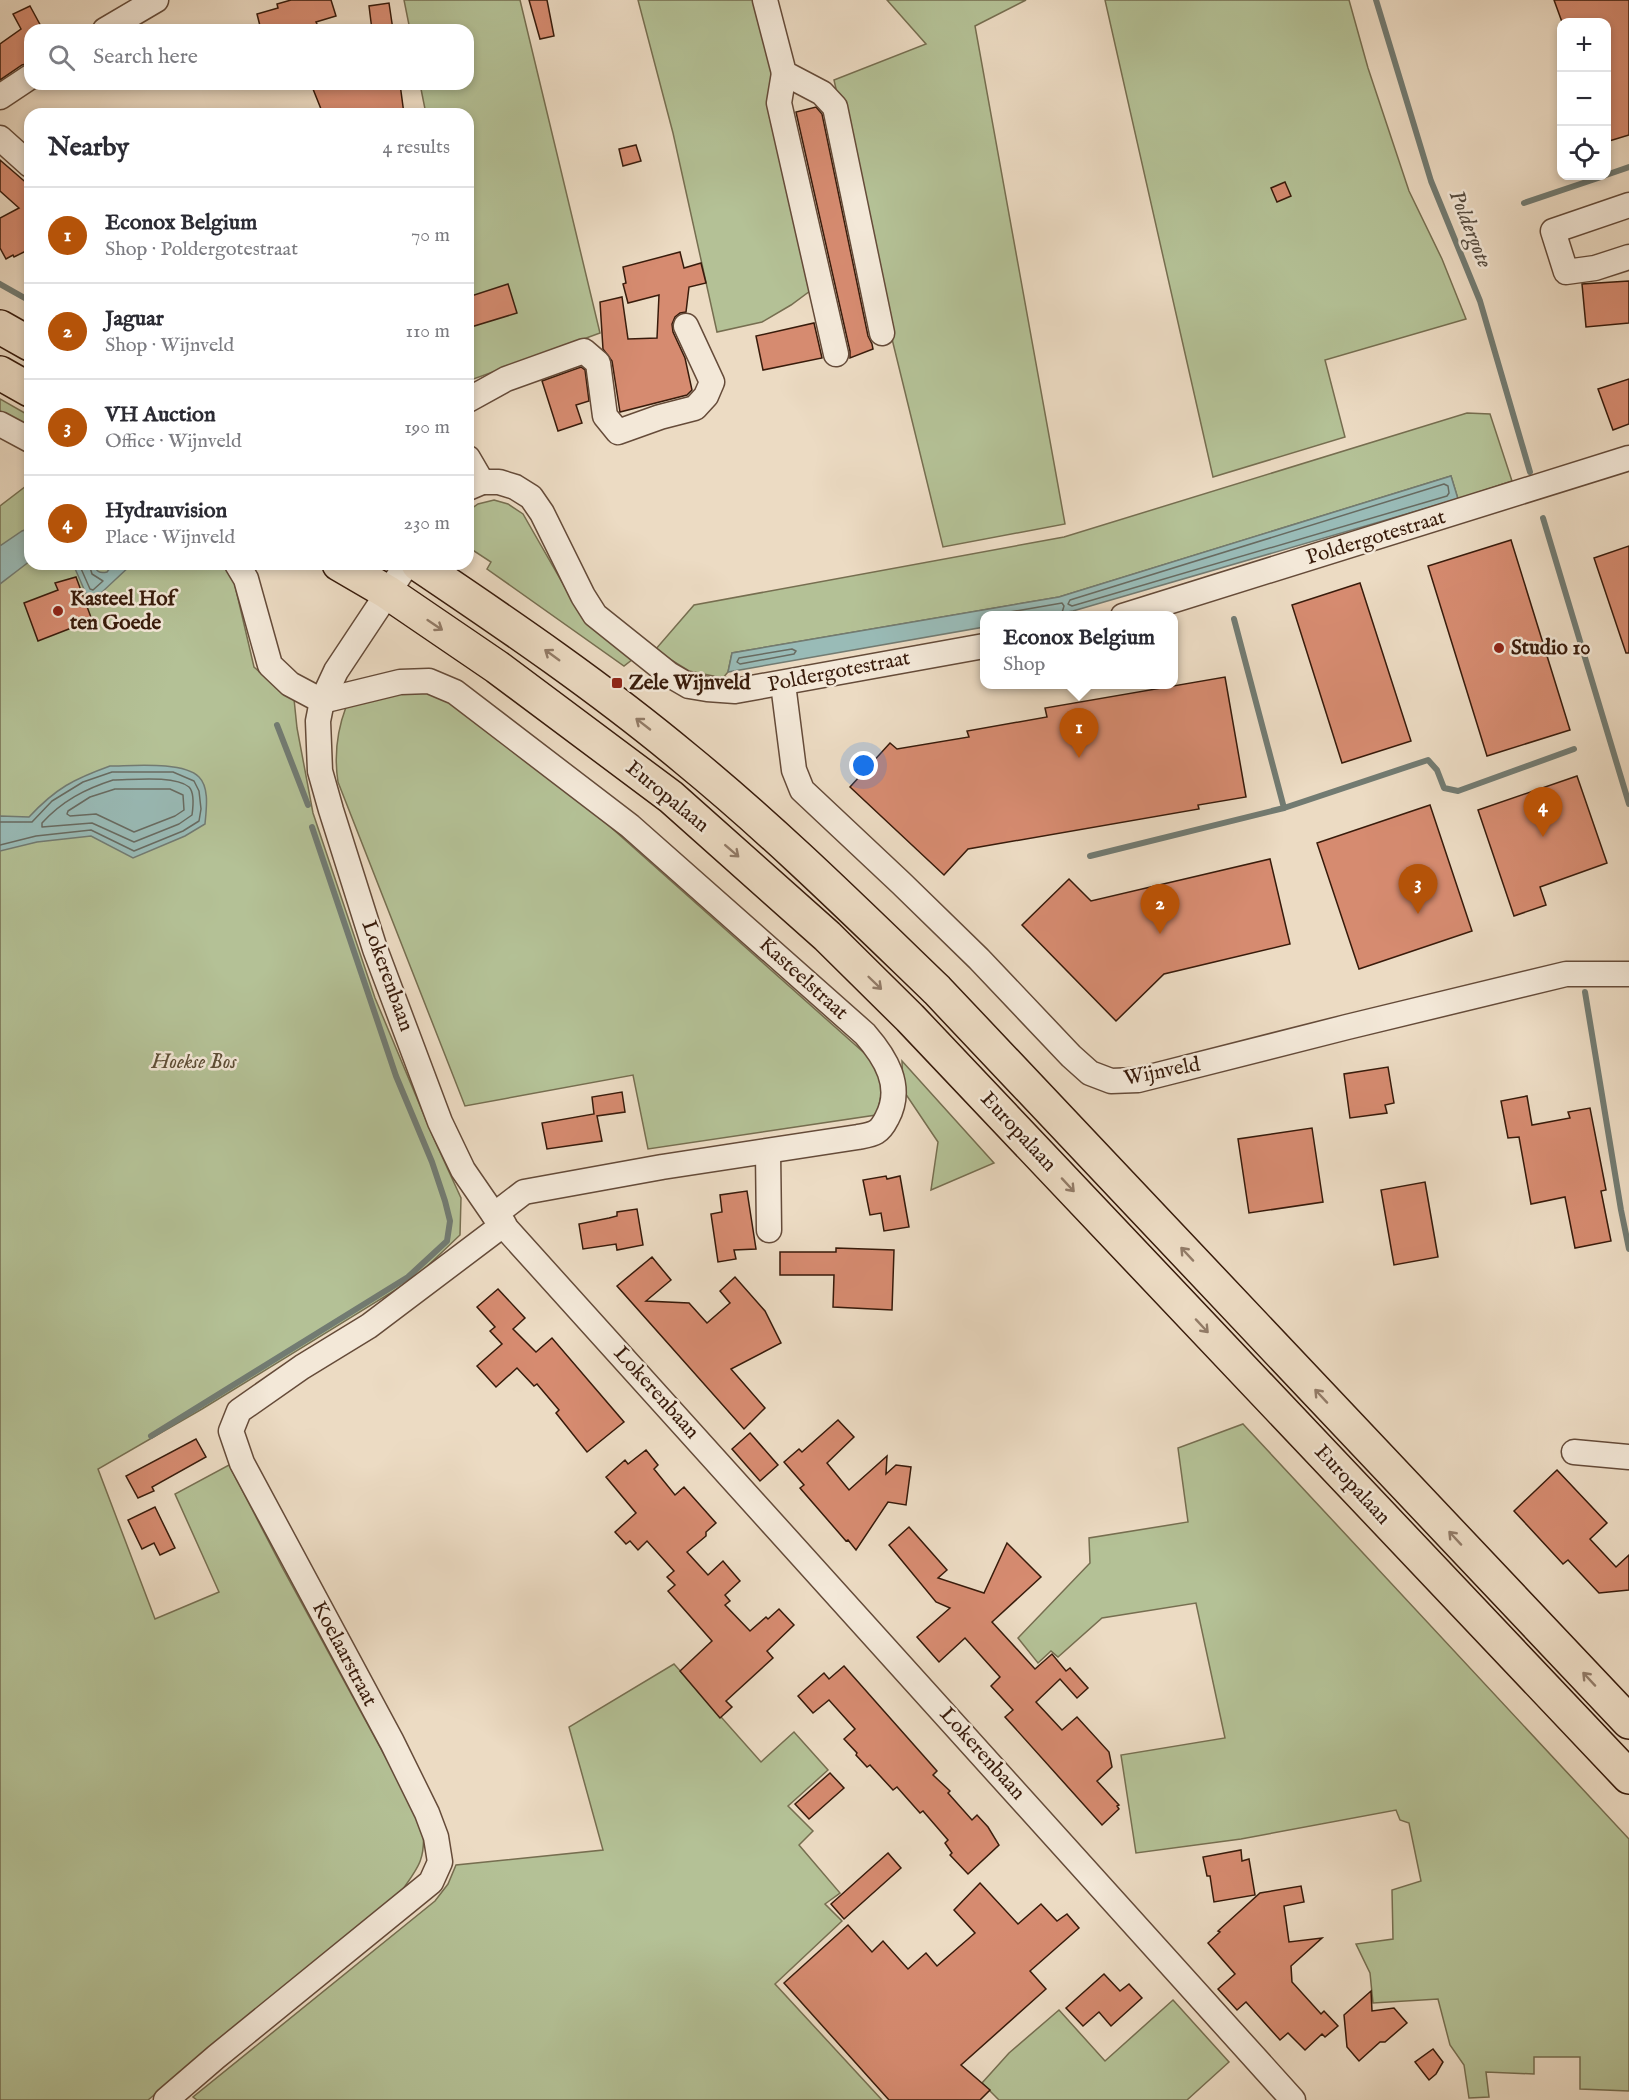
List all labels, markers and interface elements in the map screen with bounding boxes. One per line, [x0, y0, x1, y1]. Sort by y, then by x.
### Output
map controls [1557, 18, 1611, 180]
button: + [1557, 18, 1611, 72]
search box [24, 24, 474, 90]
icon: search [45, 41, 78, 74]
text: Search here [93, 43, 198, 71]
button: − [1557, 72, 1611, 126]
button: locate [1557, 126, 1611, 180]
text: Nearby [48, 131, 129, 164]
text: 4 results [383, 135, 450, 160]
water label: Poldergote [1442, 186, 1498, 273]
text: Econox Belgium [105, 209, 257, 237]
text: 1 [64, 223, 71, 248]
text: 70 m [411, 223, 450, 248]
text: Shop · Poldergotestraat [105, 237, 298, 262]
text: Jaguar [105, 305, 164, 333]
text: 2 [63, 319, 72, 344]
text: 110 m [406, 319, 450, 344]
text: Shop · Wijnveld [105, 333, 234, 358]
text: VH Auction [105, 401, 216, 429]
text: 3 [64, 415, 71, 440]
text: 190 m [404, 415, 450, 440]
text: Office · Wijnveld [105, 429, 242, 454]
text: Hydrauvision [105, 497, 227, 525]
street label: Poldergotestraat [1303, 504, 1449, 572]
text: 4 [63, 511, 72, 536]
text: 230 m [404, 511, 450, 536]
text: Place · Wijnveld [105, 525, 235, 550]
place label: Kasteel Hof ten Goede [69, 586, 178, 637]
marker: Kasteel Hof ten Goede [51, 604, 65, 618]
popup [980, 611, 1178, 689]
one-way arrow [427, 619, 443, 631]
text: Econox Belgium [1003, 624, 1155, 652]
place label: Studio 10 [1511, 635, 1591, 662]
marker: Studio 10 [1492, 641, 1506, 655]
street label: Poldergotestraat [766, 645, 912, 699]
one-way arrow [545, 649, 561, 661]
text: Shop [1003, 652, 1045, 677]
place label: Zele Wijnveld [629, 670, 751, 697]
marker: Zele Wijnveld [610, 676, 624, 690]
pin: 1 [1060, 708, 1098, 758]
one-way arrow [635, 718, 651, 731]
your location [849, 751, 878, 780]
street label: Europalaan [620, 755, 714, 839]
pin: 4 [1524, 788, 1562, 837]
one-way arrow [724, 844, 740, 857]
pin: 3 [1398, 864, 1438, 914]
pin: 2 [1140, 884, 1180, 934]
street label: Lokerenbaan [354, 917, 420, 1035]
street label: Kasteelstraat [753, 932, 853, 1026]
one-way arrow [867, 976, 882, 991]
park label: Hoekse Bos [151, 1049, 237, 1076]
street label: Wijnveld [1122, 1051, 1203, 1093]
street label: Europalaan [974, 1086, 1062, 1178]
one-way arrow [1061, 1177, 1075, 1192]
one-way arrow [1180, 1247, 1194, 1262]
one-way arrow [1195, 1319, 1209, 1334]
street label: Lokerenbaan [607, 1341, 705, 1445]
one-way arrow [1314, 1389, 1328, 1404]
street label: Europalaan [1308, 1439, 1396, 1531]
one-way arrow [1448, 1530, 1462, 1545]
street label: Koelaarstraat [305, 1597, 383, 1711]
one-way arrow [1582, 1672, 1596, 1687]
street label: Lokerenbaan [933, 1702, 1031, 1806]

